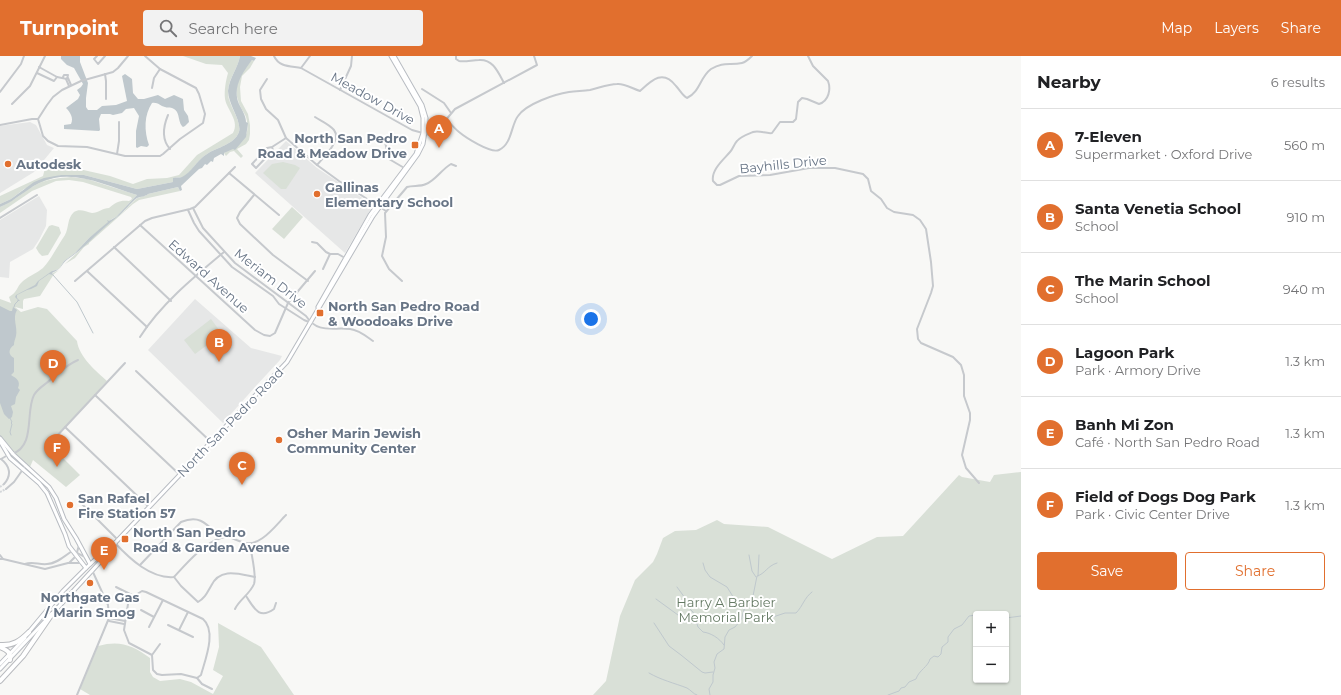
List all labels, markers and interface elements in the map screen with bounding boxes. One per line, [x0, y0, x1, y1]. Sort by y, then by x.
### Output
search box [143, 10, 423, 46]
text: Turnpoint [20, 17, 119, 40]
icon: search [157, 17, 179, 39]
text: Search here [189, 19, 278, 38]
text: Map [1161, 19, 1192, 37]
text: Layers [1214, 19, 1259, 37]
text: Share [1281, 19, 1321, 37]
street label: Meadow Drive [328, 68, 418, 128]
text: Nearby [1037, 72, 1101, 92]
text: 6 results [1271, 74, 1325, 90]
pin: A [426, 115, 452, 148]
text: 7-Eleven [1075, 127, 1142, 146]
place label: North San Pedro Road & Meadow Drive [257, 130, 407, 161]
text: A [1045, 137, 1055, 153]
text: 560 m [1284, 137, 1325, 153]
marker: North San Pedro Road & Meadow Drive [410, 140, 420, 150]
text: Supermarket · Oxford Drive [1075, 146, 1252, 162]
street label: Bayhills Drive [739, 151, 827, 177]
place label: Autodesk [15, 156, 82, 172]
marker: Autodesk [3, 159, 13, 169]
place label: Gallinas Elementary School [325, 179, 453, 210]
marker: Gallinas Elementary School [312, 189, 322, 199]
text: Santa Venetia School [1075, 199, 1241, 218]
text: B [1045, 209, 1055, 225]
text: 910 m [1287, 209, 1325, 225]
text: School [1075, 218, 1119, 234]
street label: Edward Avenue [166, 236, 253, 316]
street label: Meriam Drive [231, 245, 311, 311]
text: The Marin School [1075, 271, 1211, 290]
text: C [1045, 281, 1055, 297]
text: 940 m [1283, 281, 1325, 297]
text: School [1075, 290, 1119, 306]
place label: North San Pedro Road & Woodoaks Drive [328, 298, 479, 329]
marker: North San Pedro Road & Woodoaks Drive [315, 308, 325, 318]
your location [581, 309, 601, 329]
pin: B [206, 329, 232, 362]
text: Lagoon Park [1075, 343, 1174, 362]
pin: D [40, 350, 66, 383]
text: D [1045, 353, 1055, 369]
text: 1.3 km [1285, 353, 1325, 369]
text: Park · Armory Drive [1075, 362, 1201, 378]
street label: North San Pedro Road [174, 364, 286, 480]
text: Banh Mi Zon [1075, 415, 1174, 434]
place label: Osher Marin Jewish Community Center [287, 425, 421, 456]
text: E [1046, 425, 1054, 441]
text: 1.3 km [1285, 425, 1325, 441]
pin: F [44, 434, 70, 467]
text: Café · North San Pedro Road [1075, 434, 1260, 450]
marker: Osher Marin Jewish Community Center [274, 435, 284, 445]
pin: C [229, 452, 255, 485]
text: Field of Dogs Dog Park [1075, 487, 1256, 506]
place label: San Rafael Fire Station 57 [78, 490, 176, 521]
text: F [1046, 497, 1054, 513]
text: 1.3 km [1285, 497, 1325, 513]
marker: San Rafael Fire Station 57 [65, 500, 75, 510]
text: Park · Civic Center Drive [1075, 506, 1230, 522]
place label: North San Pedro Road & Garden Avenue [133, 524, 290, 555]
marker: North San Pedro Road & Garden Avenue [120, 534, 130, 544]
pin: E [91, 537, 117, 570]
button: Save [1037, 552, 1177, 590]
button: Share [1185, 552, 1325, 590]
marker: Northgate Gas / Marin Smog [85, 578, 95, 588]
place label: Northgate Gas / Marin Smog [41, 589, 140, 620]
park label: Harry A Barbier Memorial Park [676, 594, 776, 625]
map controls [973, 611, 1009, 683]
button: + [973, 611, 1009, 647]
button: − [973, 647, 1009, 683]

